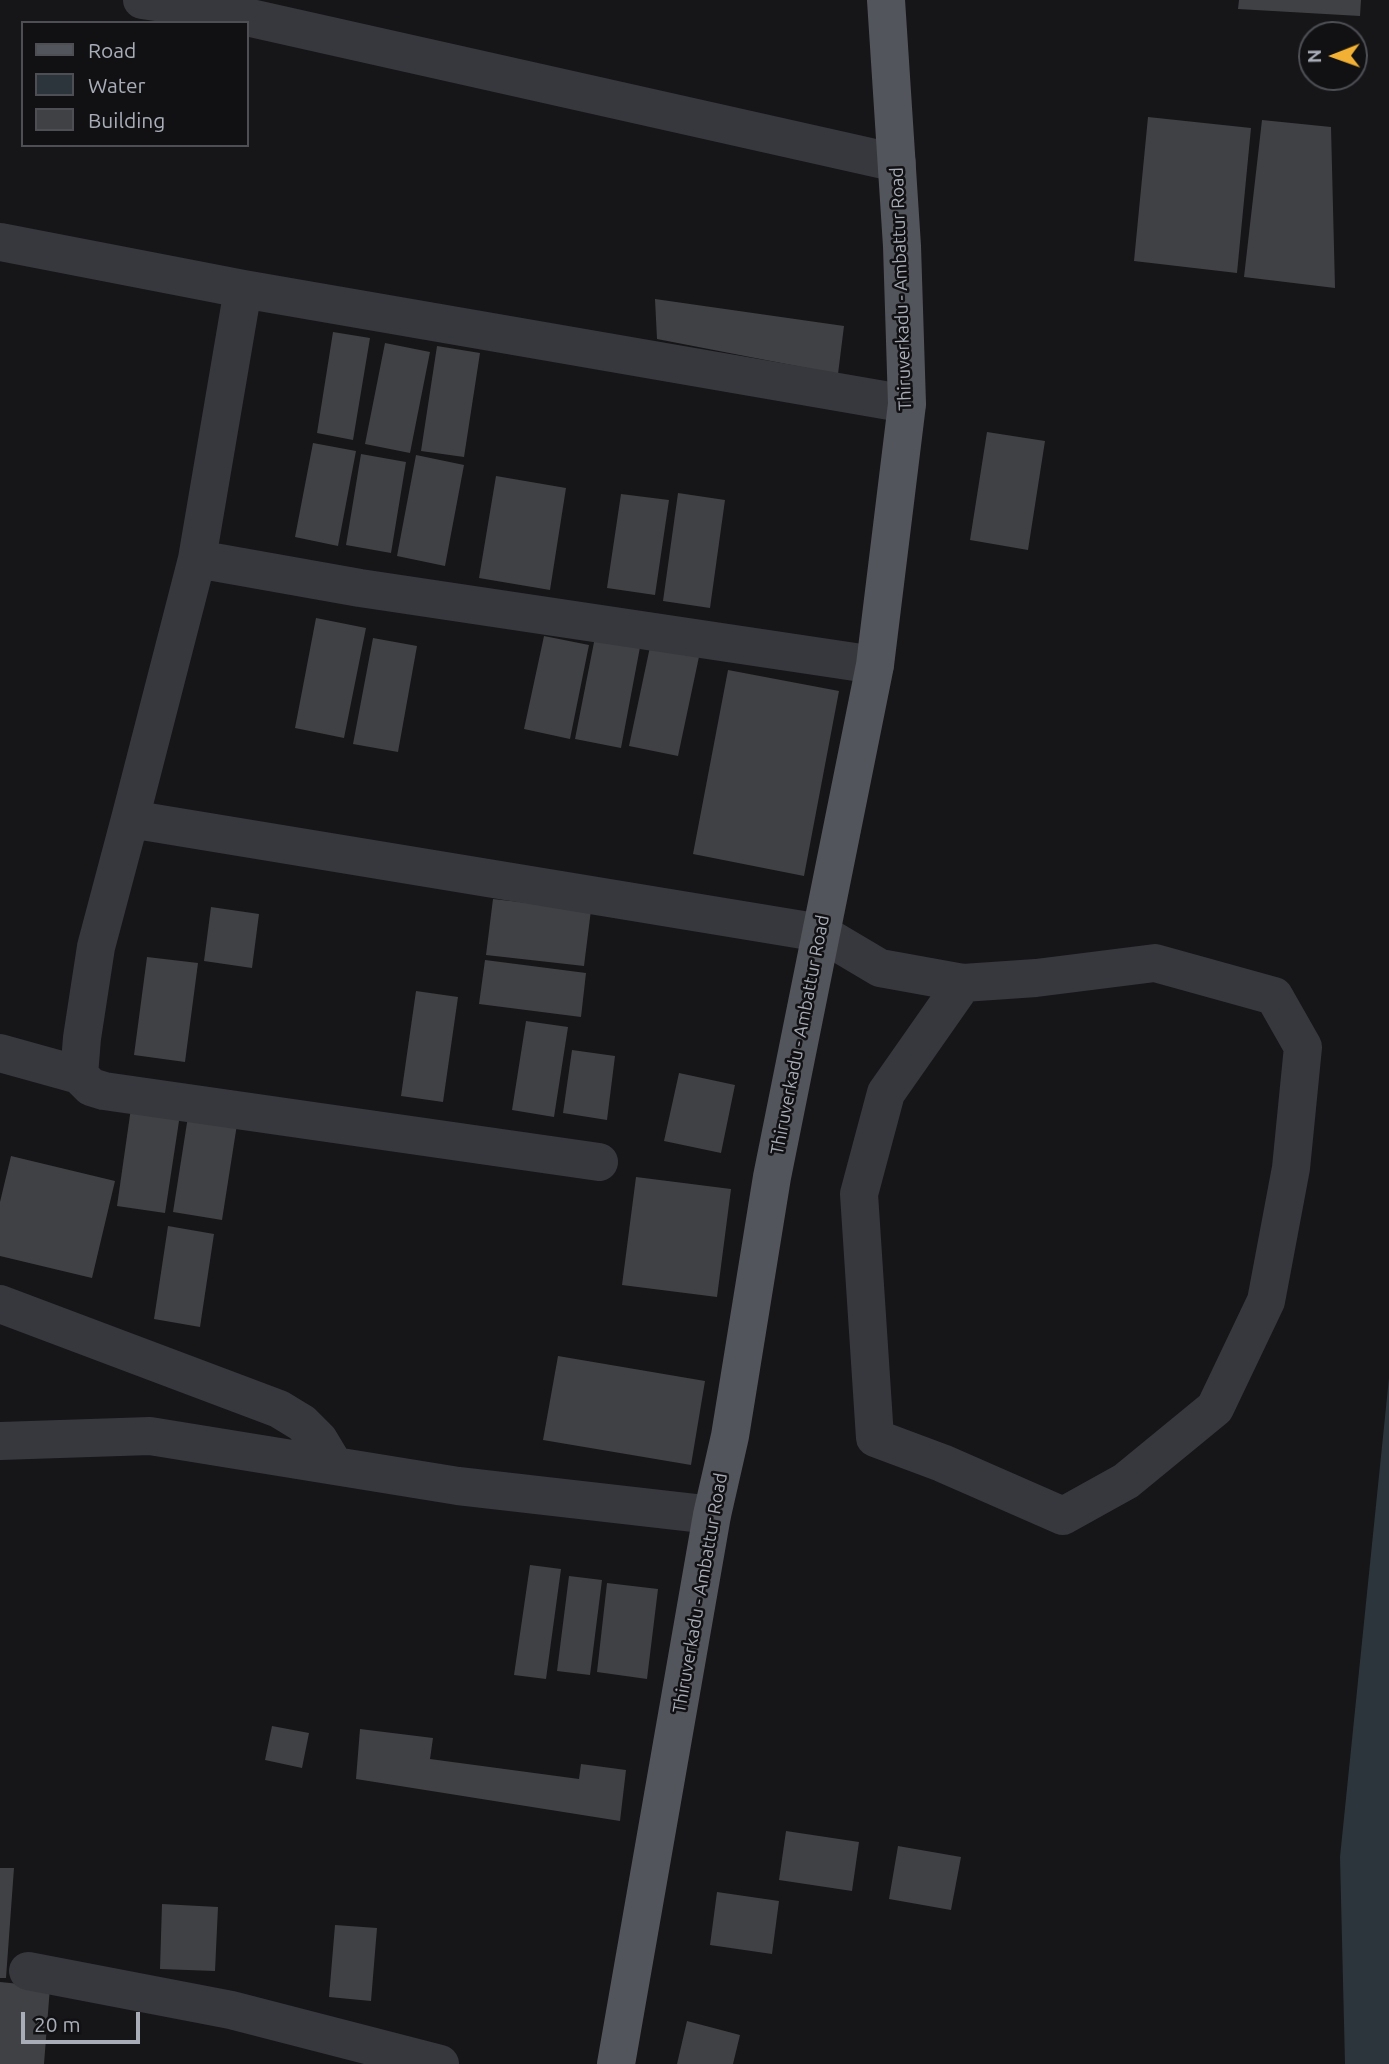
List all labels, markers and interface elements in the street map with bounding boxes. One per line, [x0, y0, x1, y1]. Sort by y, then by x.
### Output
legend [21, 21, 248, 147]
north arrow [1298, 21, 1368, 91]
text: Road [88, 38, 136, 62]
text: N [1303, 49, 1325, 64]
text: Water [88, 73, 146, 97]
text: Building [88, 108, 165, 132]
street label: Thiruverkadu - Ambattur Road [886, 167, 916, 411]
street label: Thiruverkadu - Ambattur Road [766, 913, 834, 1157]
street label: Thiruverkadu - Ambattur Road [668, 1471, 732, 1715]
scale bar [24, 1997, 144, 2041]
text: 20 m [34, 2012, 81, 2036]

